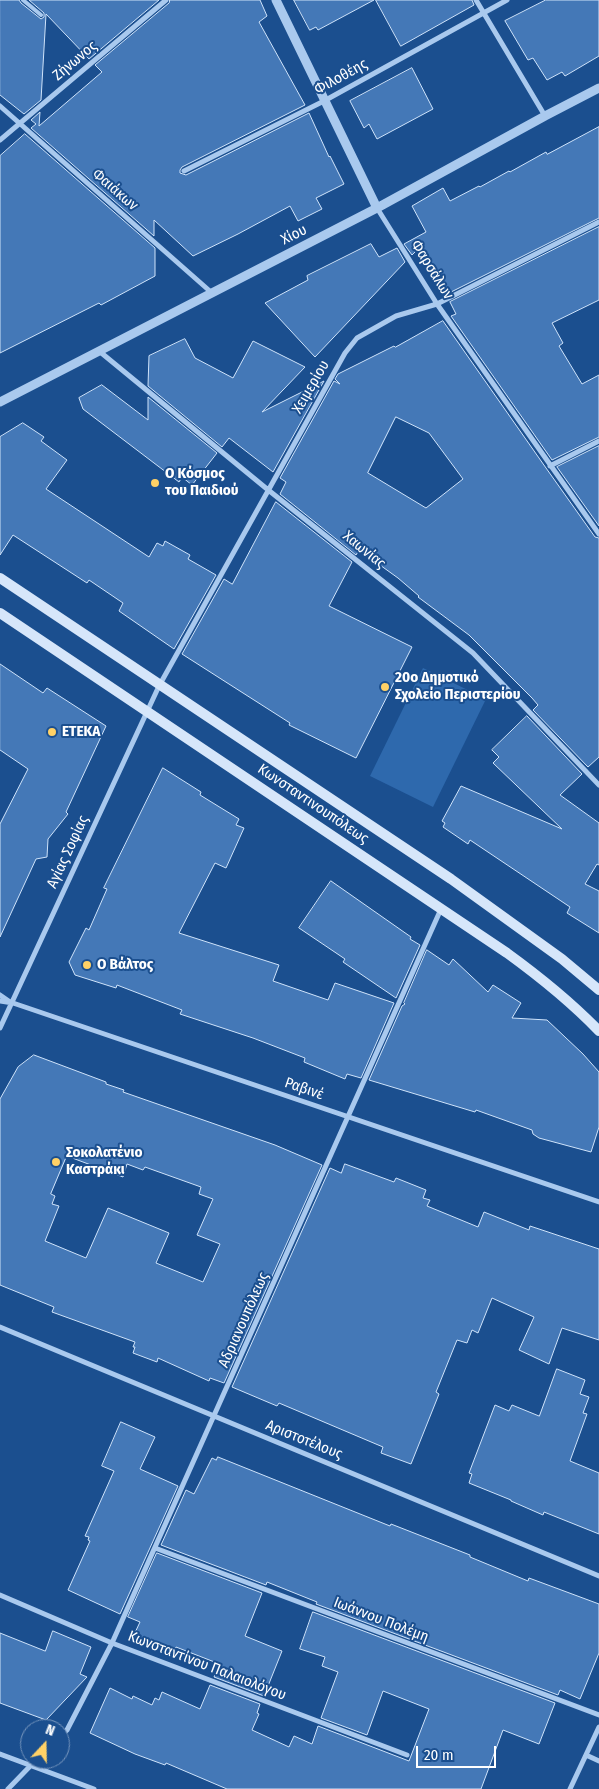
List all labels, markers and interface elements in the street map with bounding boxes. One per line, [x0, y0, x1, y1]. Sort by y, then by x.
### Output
street label: Ζήνωνος [49, 37, 101, 85]
street label: Φιλοθέης [311, 55, 371, 99]
street label: Φαιάκων [88, 165, 142, 215]
street label: Χίου [278, 221, 310, 249]
street label: Φαρσάλων [407, 237, 457, 303]
street label: Χειμερίου [289, 357, 333, 417]
place label: Ο Κόσμος του Παιδιού [165, 465, 239, 500]
marker: Ο Κόσμος του Παιδιού [149, 477, 161, 489]
street label: Χαωνίας [339, 527, 389, 573]
place label: 20ο Δημοτικό Σχολείο Περιστερίου [395, 669, 521, 704]
marker: 20ο Δημοτικό Σχολείο Περιστερίου [379, 681, 391, 693]
place label: ΕΤΕΚΑ [62, 723, 100, 741]
marker: ΕΤΕΚΑ [46, 726, 58, 738]
street label: Κωνσταντινουπόλεως [254, 760, 372, 848]
street label: Αγίας Σοφίας [43, 813, 93, 891]
place label: Ο Βάλτος [97, 956, 153, 974]
marker: Ο Βάλτος [81, 959, 93, 971]
street label: Ραβινέ [282, 1074, 326, 1104]
place label: Σοκολατένιο Καστράκι [66, 1144, 142, 1179]
marker: Σοκολατένιο Καστράκι [50, 1156, 62, 1168]
street label: Αδριανουπόλεως [215, 1270, 273, 1370]
street label: Αριστοτέλους [263, 1416, 345, 1464]
street label: Ιωάννου Πολέμη [331, 1594, 431, 1646]
street label: Κωνσταντίνου Παλαιολόγου [125, 1627, 289, 1705]
north arrow [20, 1719, 70, 1769]
text: N [43, 1721, 57, 1740]
scale bar [419, 1736, 499, 1768]
text: 20 m [424, 1746, 454, 1764]

